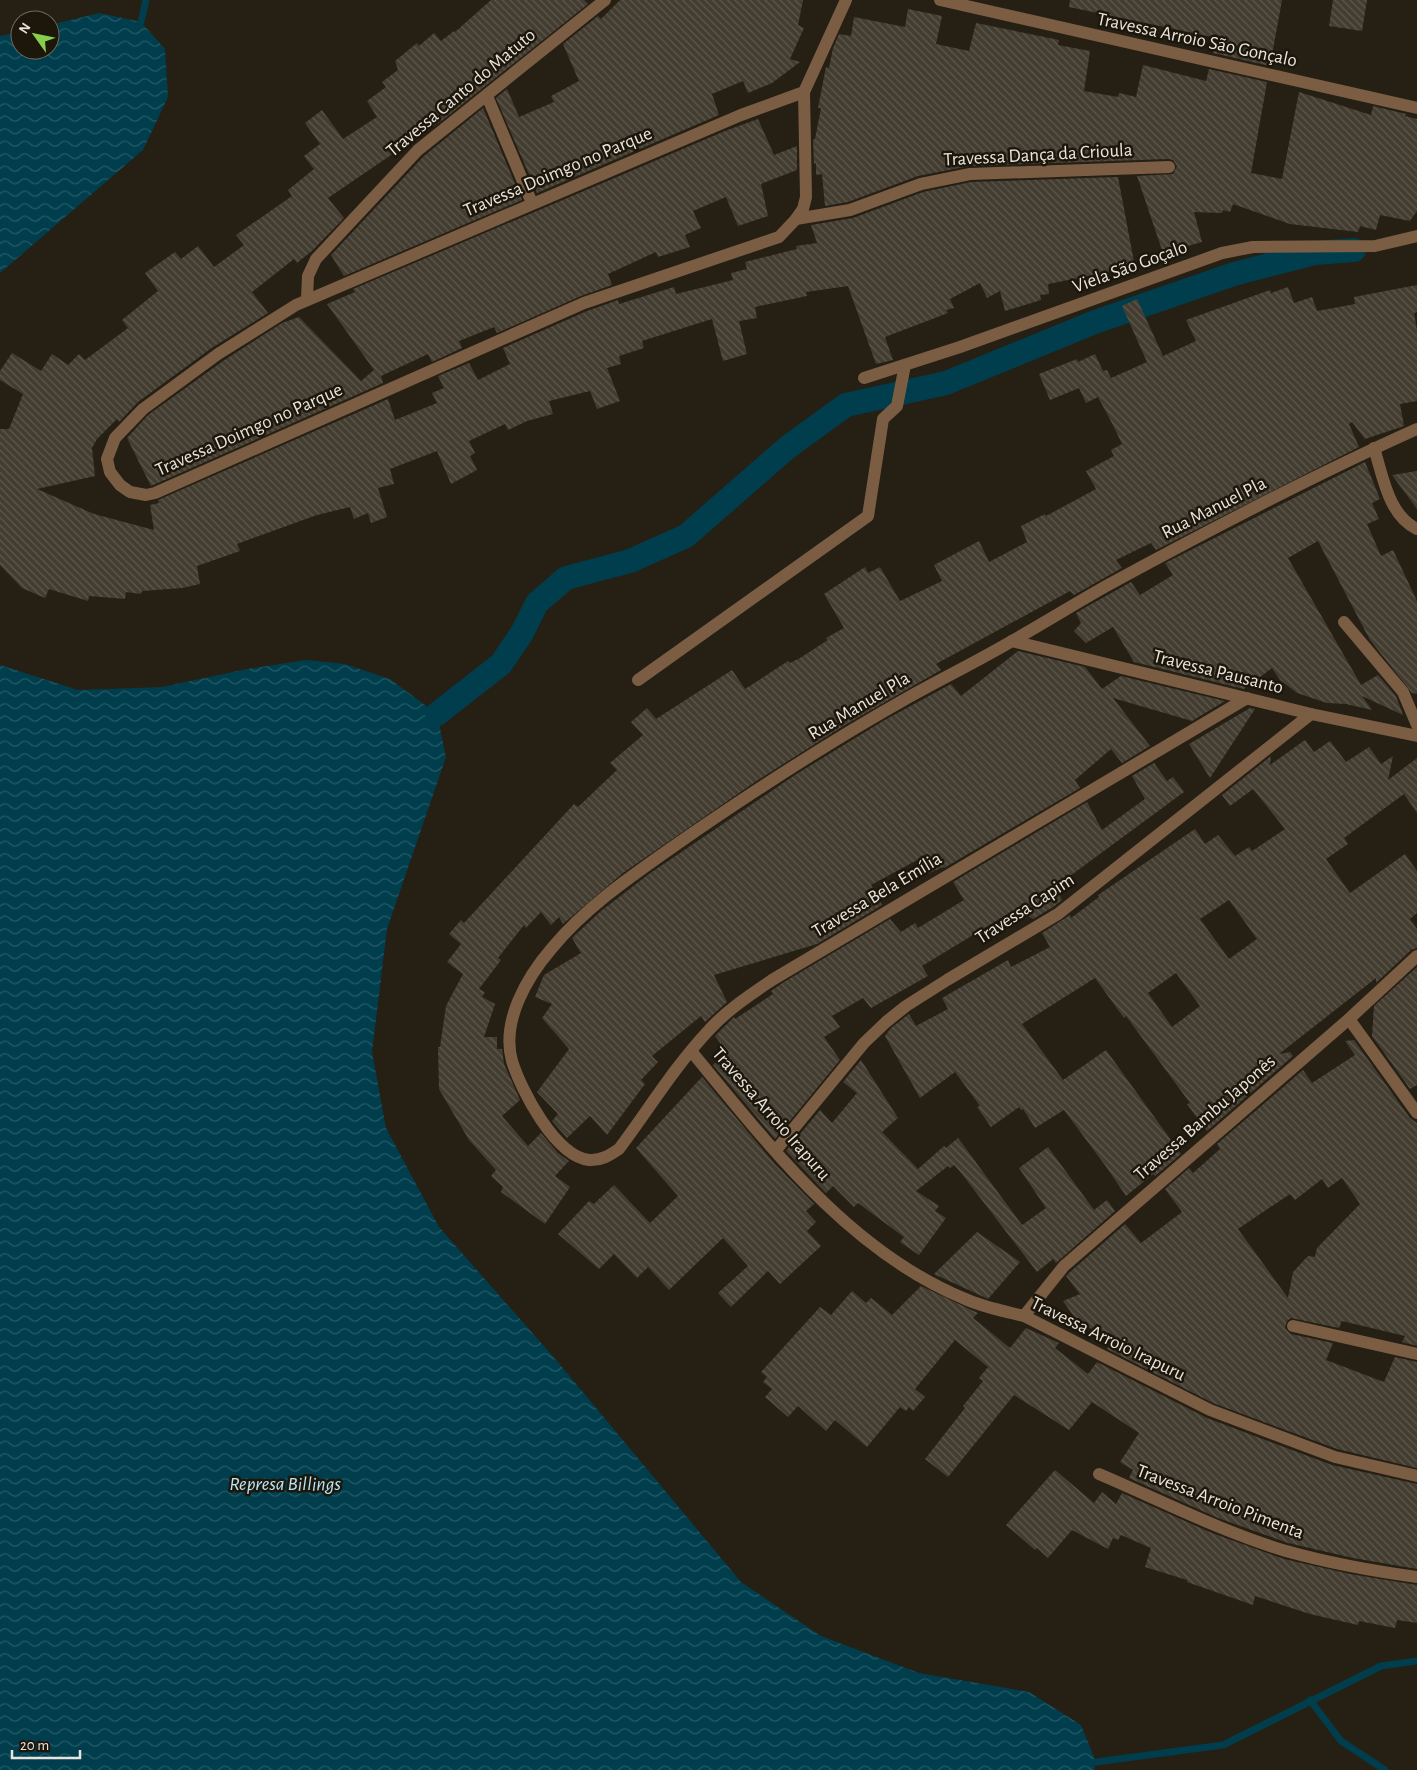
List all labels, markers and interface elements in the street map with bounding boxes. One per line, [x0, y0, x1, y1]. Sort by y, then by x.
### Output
street label: Travessa Arroio São Gonçalo [1095, 9, 1299, 71]
north arrow [10, 10, 60, 60]
text: N [16, 21, 33, 36]
street label: Travessa Canto do Matuto [383, 25, 539, 161]
street label: Travessa Doimgo no Parque [461, 124, 655, 220]
street label: Travessa Dança da Crioula [943, 141, 1133, 169]
street label: Viela São Goçalo [1070, 237, 1190, 297]
street label: Travessa Doimgo no Parque [153, 380, 345, 480]
street label: Rua Manuel Pla [1159, 473, 1270, 542]
street label: Travessa Pausanto [1151, 647, 1285, 697]
street label: Rua Manuel Pla [805, 668, 913, 744]
street label: Travessa Bela Emília [809, 849, 945, 941]
street label: Travessa Capim [972, 870, 1078, 948]
street label: Travessa Arroio Irapuru [708, 1044, 834, 1184]
street label: Travessa Bambu Japonês [1131, 1052, 1279, 1184]
street label: Travessa Arroio Irapuru [1028, 1293, 1188, 1385]
street label: Travessa Arroio Pimenta [1134, 1461, 1307, 1543]
water label: Represa Billings [229, 1474, 341, 1494]
scale bar [12, 1728, 80, 1760]
text: 20 m [20, 1738, 49, 1753]

